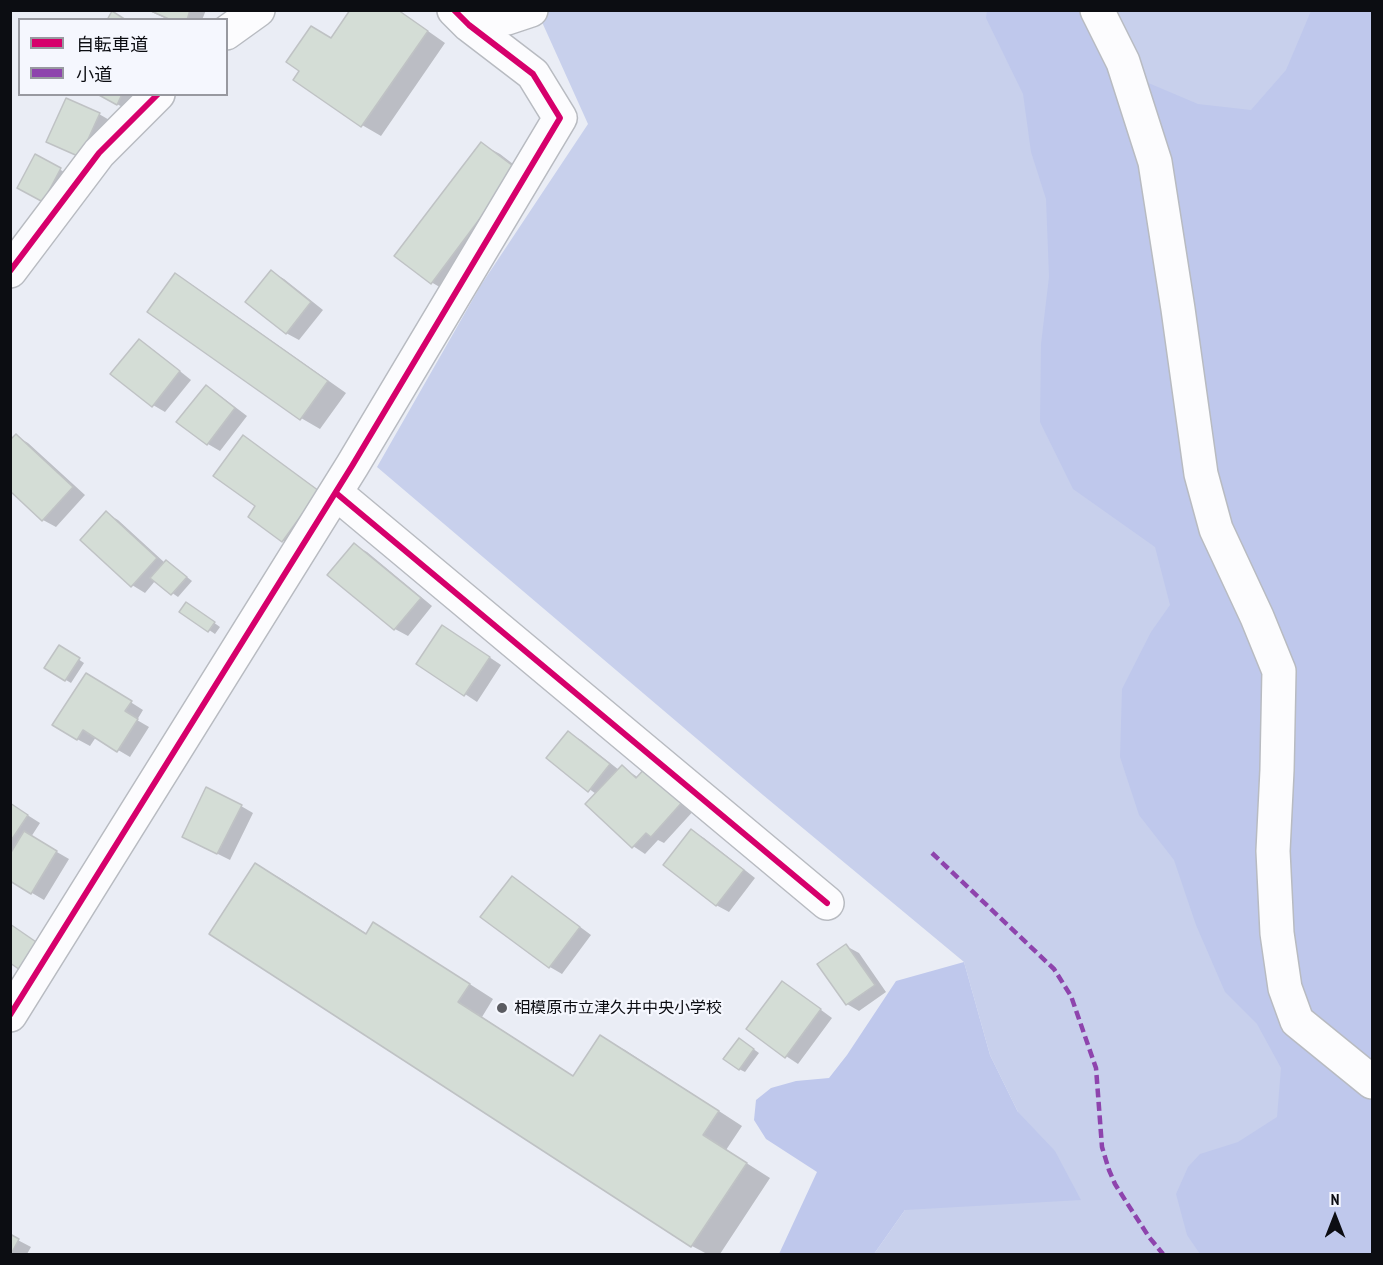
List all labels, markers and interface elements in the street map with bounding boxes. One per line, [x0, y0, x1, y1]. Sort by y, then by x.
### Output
legend [18, 18, 228, 96]
text: 自転車道 [76, 33, 148, 56]
text: 小道 [76, 63, 112, 86]
place label: 相模原市立津久井中央小学校 [514, 998, 722, 1018]
marker: 相模原市立津久井中央小学校 [495, 1001, 509, 1015]
north arrow [1305, 1187, 1365, 1247]
text: N [1331, 1189, 1339, 1209]

